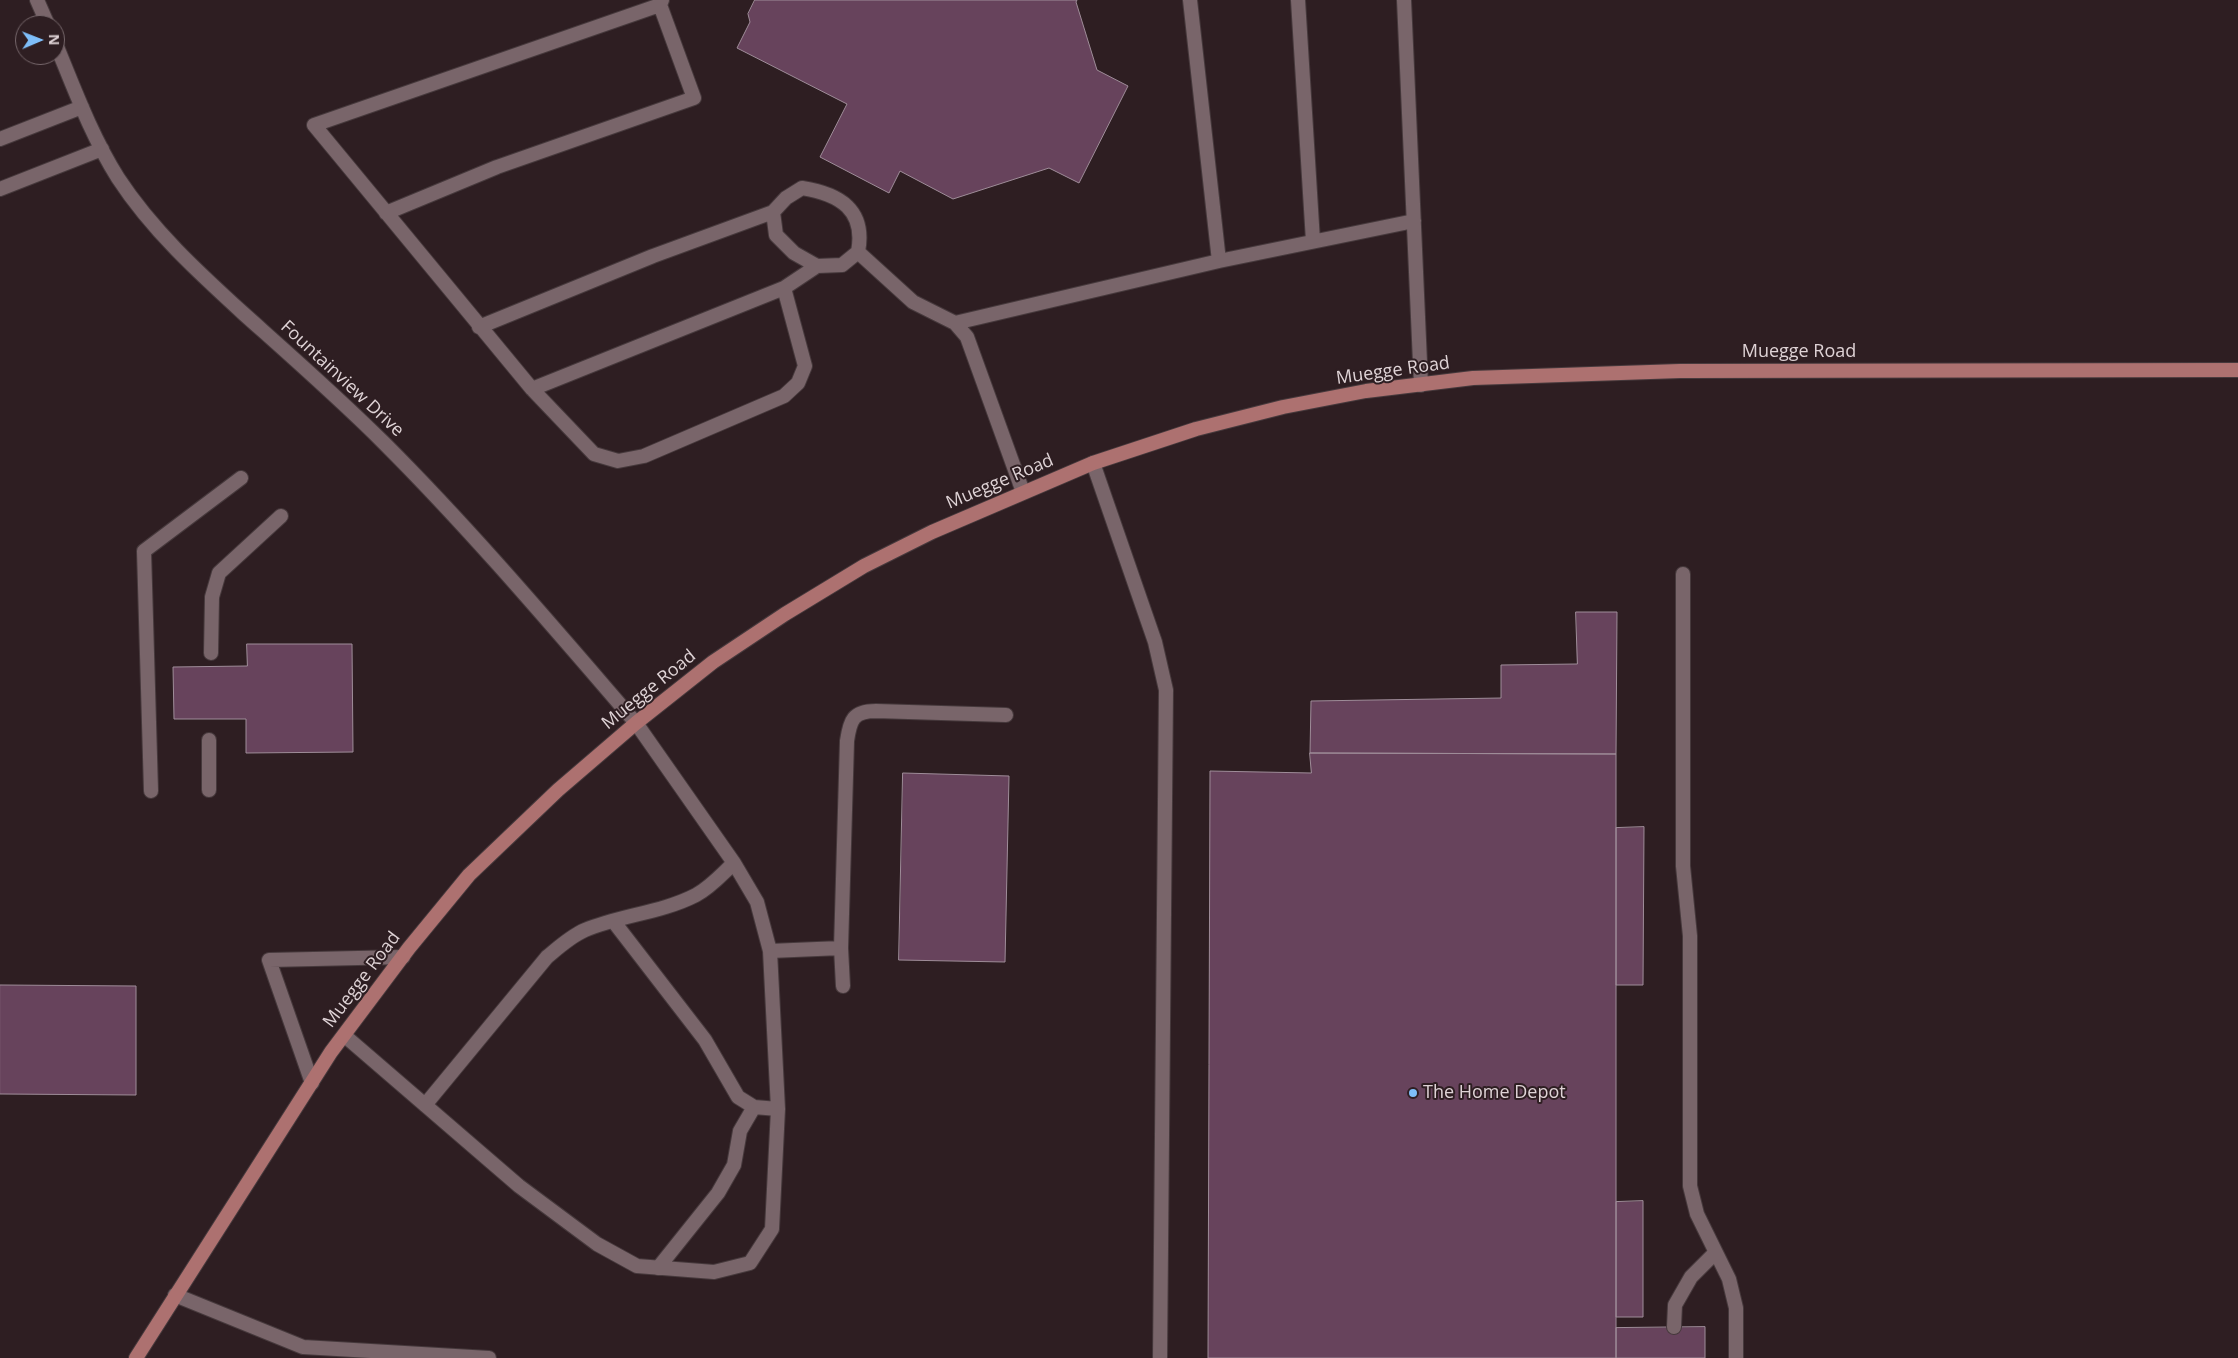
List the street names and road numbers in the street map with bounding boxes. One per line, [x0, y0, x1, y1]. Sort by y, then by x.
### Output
street label: Fountainview Drive [276, 316, 408, 442]
street label: Muegge Road [1742, 341, 1856, 363]
street label: Muegge Road [1335, 352, 1451, 390]
street label: Muegge Road [943, 450, 1057, 514]
street label: Muegge Road [598, 646, 700, 734]
street label: Muegge Road [319, 928, 405, 1032]

